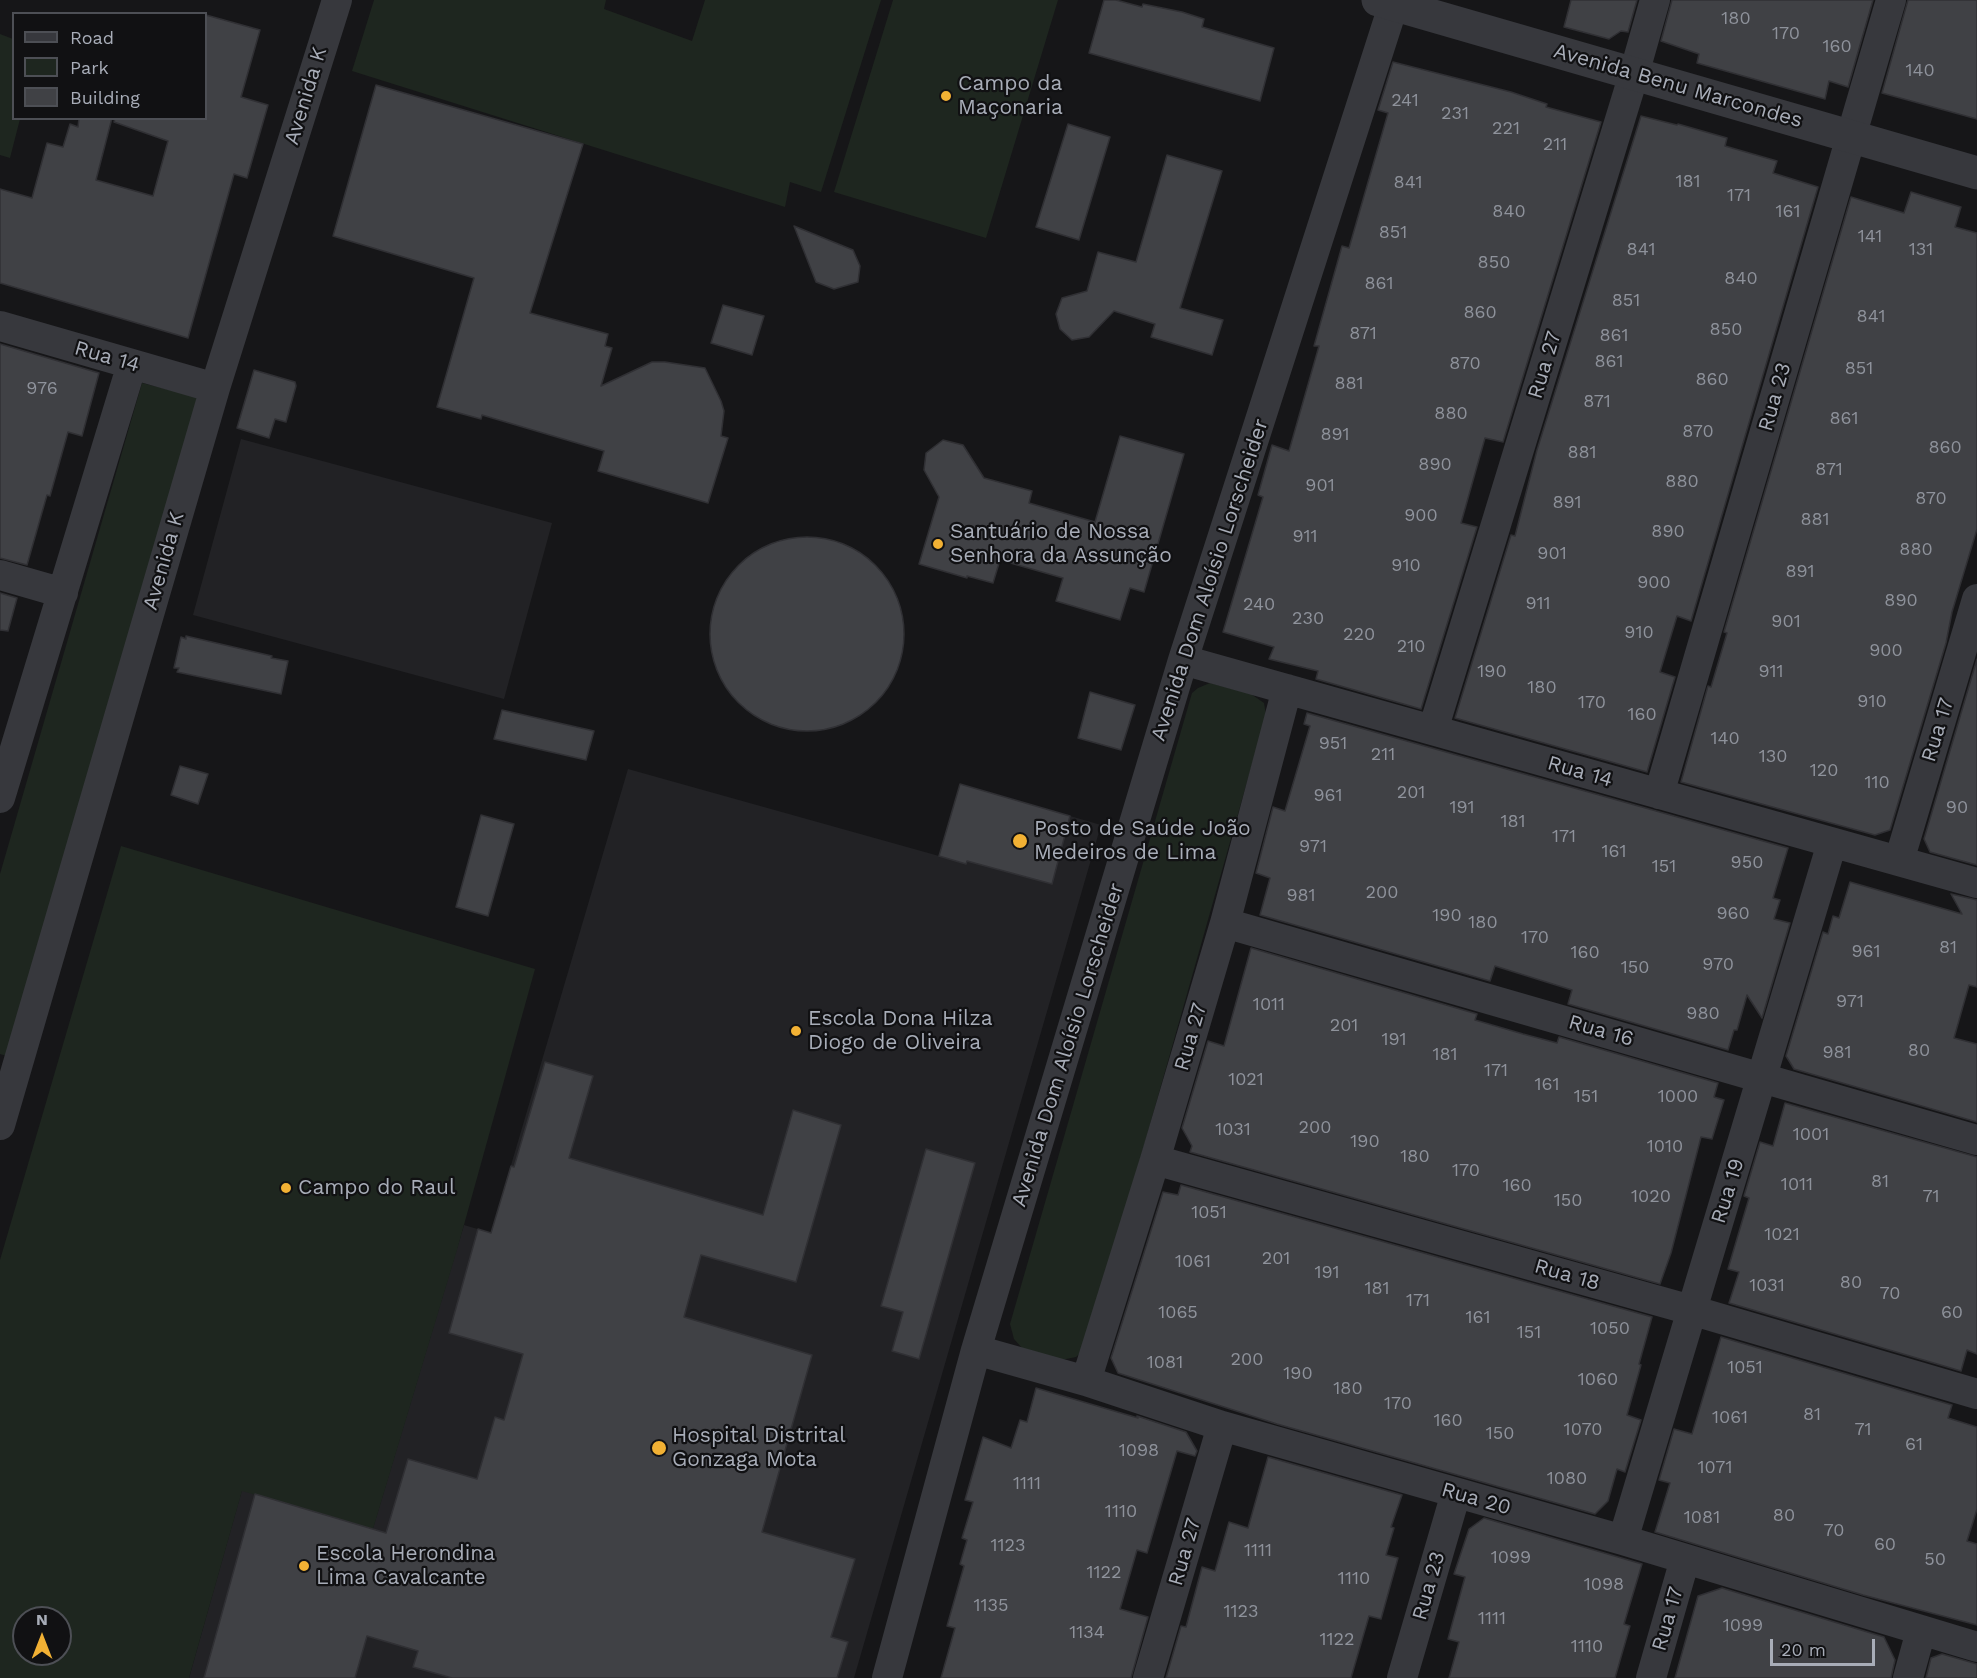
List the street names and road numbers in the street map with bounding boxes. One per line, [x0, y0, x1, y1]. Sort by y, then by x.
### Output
street label: Avenida Benu Marcondes [1551, 38, 1805, 134]
street label: Avenida K [279, 44, 333, 148]
street label: Rua 27 [1523, 328, 1567, 402]
street label: Rua 14 [71, 336, 143, 378]
street label: Rua 23 [1753, 360, 1797, 434]
street label: Avenida Dom Aloísio Lorscheider [1146, 416, 1274, 744]
street label: Avenida K [138, 509, 190, 613]
street label: Rua 17 [1916, 695, 1960, 765]
street label: Rua 14 [1544, 751, 1616, 793]
street label: Avenida Dom Aloísio Lorscheider [1007, 880, 1129, 1210]
street label: Rua 27 [1169, 1000, 1213, 1074]
street label: Rua 16 [1565, 1010, 1637, 1052]
street label: Rua 19 [1706, 1155, 1750, 1227]
street label: Rua 18 [1531, 1254, 1603, 1296]
street label: Rua 20 [1438, 1477, 1514, 1521]
street label: Rua 27 [1163, 1515, 1207, 1589]
street label: Rua 23 [1407, 1549, 1451, 1623]
street label: Rua 17 [1647, 1584, 1689, 1654]

